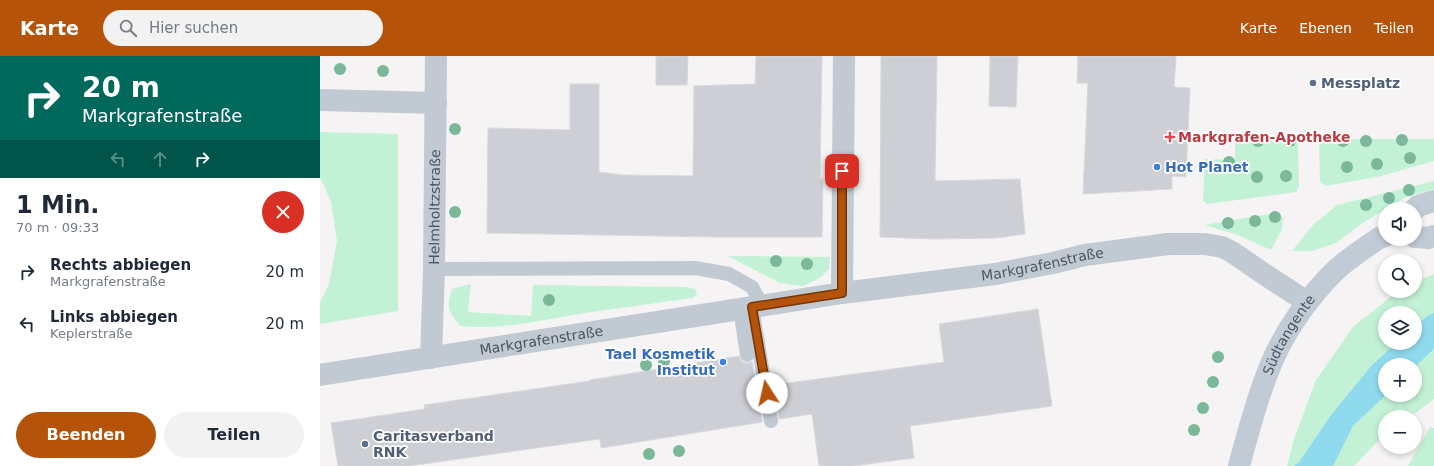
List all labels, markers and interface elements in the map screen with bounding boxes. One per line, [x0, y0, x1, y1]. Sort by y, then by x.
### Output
search box [103, 10, 383, 46]
text: Karte [20, 17, 79, 39]
icon: search [117, 17, 139, 39]
text: Hier suchen [149, 19, 238, 37]
text: Karte [1240, 20, 1277, 36]
text: Ebenen [1299, 20, 1352, 36]
text: Teilen [1374, 20, 1414, 36]
text: 20 m [82, 71, 160, 104]
icon: right [16, 72, 68, 124]
place label: Messplatz [1321, 75, 1400, 91]
marker: Messplatz [1308, 78, 1318, 88]
text: Markgrafenstraße [82, 105, 242, 126]
place label: Markgrafen-Apotheke [1178, 129, 1350, 145]
marker: Markgrafen-Apotheke [1165, 132, 1175, 142]
icon: left [107, 148, 129, 170]
icon: ahead [149, 148, 171, 170]
icon: right [191, 148, 213, 170]
street label: Helmholtzstraße [426, 149, 443, 265]
pin [825, 154, 859, 188]
place label: Hot Planet [1165, 159, 1249, 175]
icon: arrive [831, 160, 853, 182]
marker: Hot Planet [1152, 162, 1162, 172]
text: 1 Min. [16, 191, 99, 219]
button: close [262, 191, 304, 233]
map controls [1378, 202, 1422, 454]
button: sound [1378, 202, 1422, 246]
text: 70 m · 09:33 [16, 220, 99, 235]
street label: Markgrafenstraße [980, 245, 1105, 284]
button: search [1378, 254, 1422, 298]
text: Rechts abbiegen [50, 256, 191, 274]
icon: right [16, 261, 38, 283]
text: 20 m [266, 263, 304, 281]
text: Markgrafenstraße [50, 274, 166, 289]
street label: Südtangente [1259, 292, 1318, 377]
button: layers [1378, 306, 1422, 350]
text: Links abbiegen [50, 308, 178, 326]
icon: left [16, 313, 38, 335]
text: 20 m [266, 315, 304, 333]
street label: Markgrafenstraße [478, 323, 604, 358]
text: Keplerstraße [50, 326, 132, 341]
place label: Tael Kosmetik Institut [605, 346, 716, 378]
marker: Tael Kosmetik Institut [718, 357, 728, 367]
button: + [1378, 358, 1422, 402]
position arrow [746, 372, 788, 414]
button: − [1378, 410, 1422, 454]
button: Beenden [16, 412, 156, 458]
button: Teilen [164, 412, 304, 458]
place label: Caritasverband RNK [373, 428, 494, 460]
marker: Caritasverband RNK [360, 439, 370, 449]

